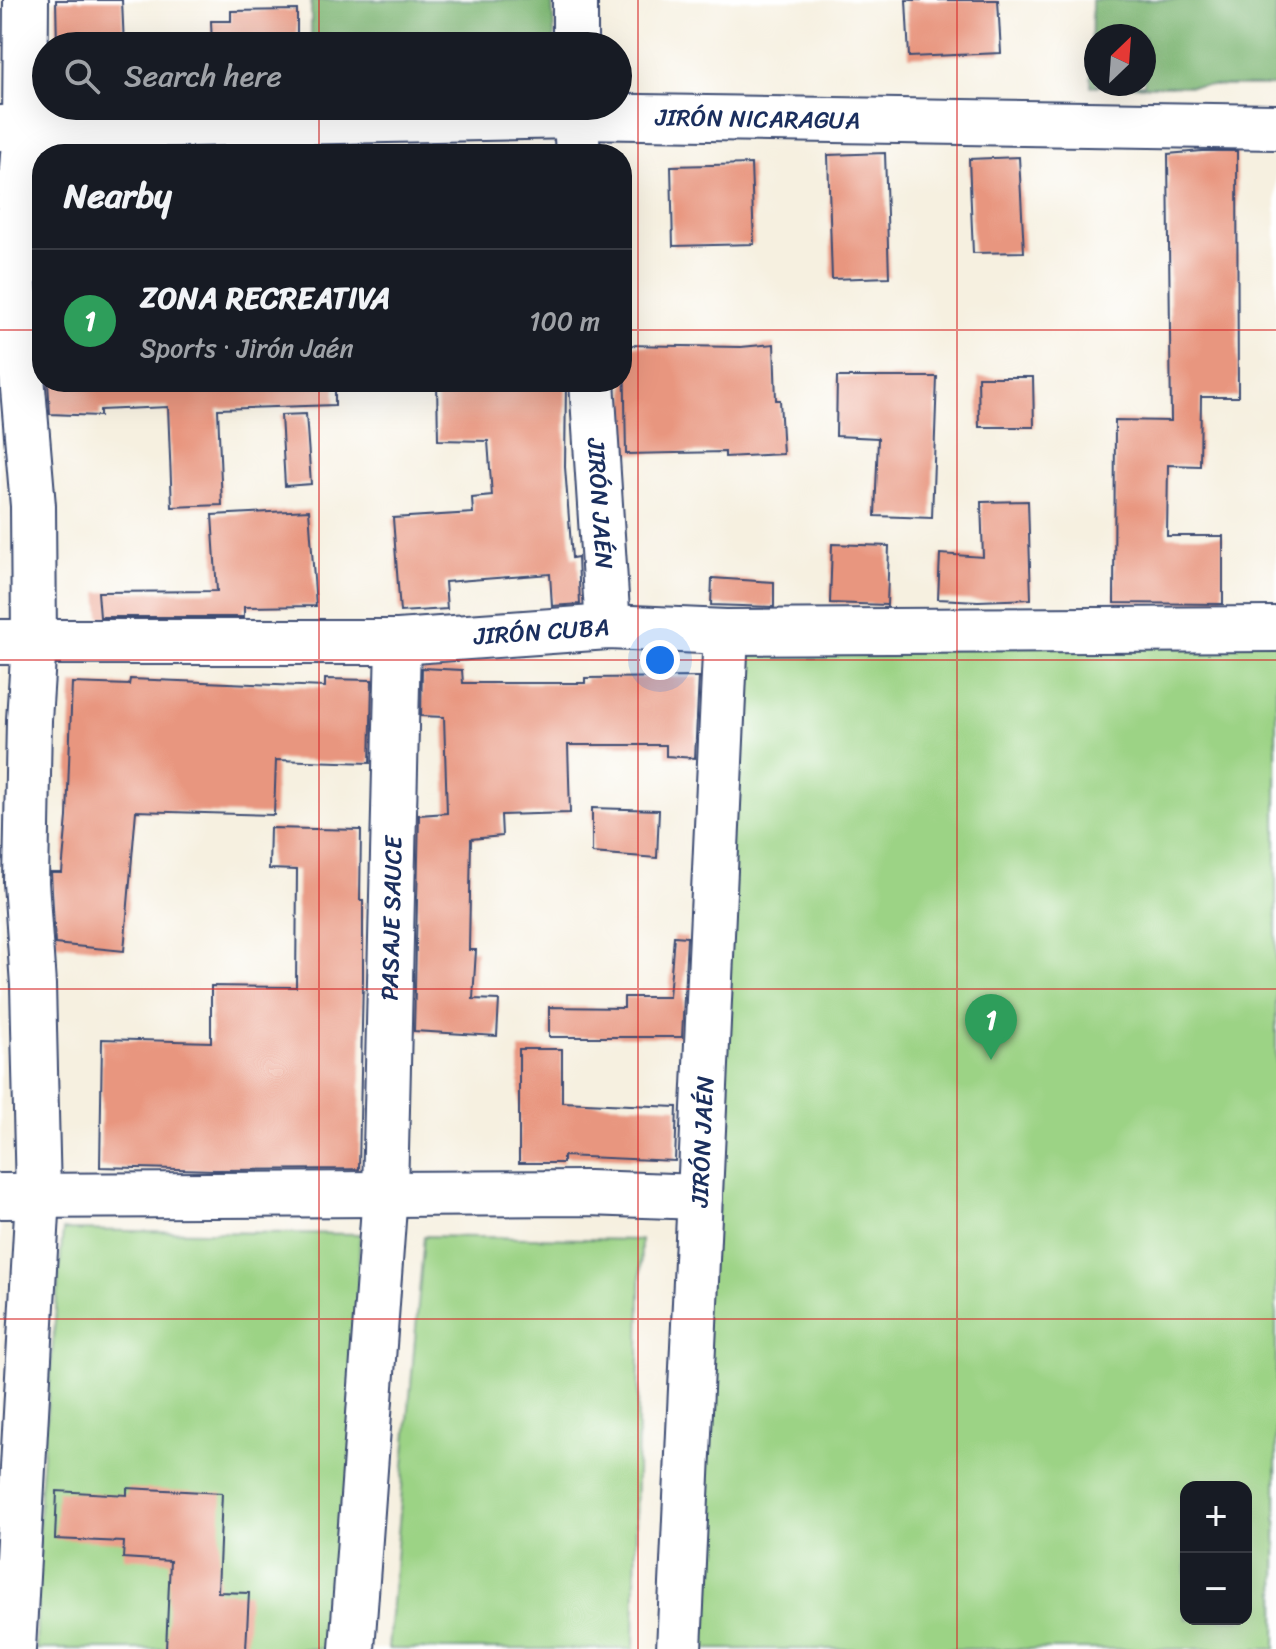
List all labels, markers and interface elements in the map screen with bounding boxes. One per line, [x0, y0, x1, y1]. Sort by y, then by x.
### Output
north arrow [1084, 24, 1156, 96]
search box [32, 32, 632, 120]
text: Search here [124, 49, 282, 103]
icon: search [60, 54, 104, 98]
street label: JIRÓN NICARAGUA [654, 96, 861, 141]
text: Nearby [64, 166, 172, 226]
text: ZONA RECREATIVA [140, 271, 390, 325]
text: 1 [84, 298, 96, 344]
text: 100 m [529, 298, 600, 344]
text: Sports · Jirón Jaén [140, 325, 354, 371]
street label: JIRÓN JAÉN [575, 436, 625, 571]
street label: JIRÓN CUBA [471, 606, 611, 658]
your location [640, 640, 680, 680]
street label: PASAJE SAUCE [369, 834, 414, 1001]
pin: 1 [965, 994, 1017, 1060]
street label: JIRÓN JAÉN [678, 1075, 726, 1209]
map controls [1180, 1481, 1252, 1625]
button: + [1180, 1481, 1252, 1553]
button: − [1180, 1553, 1252, 1625]

